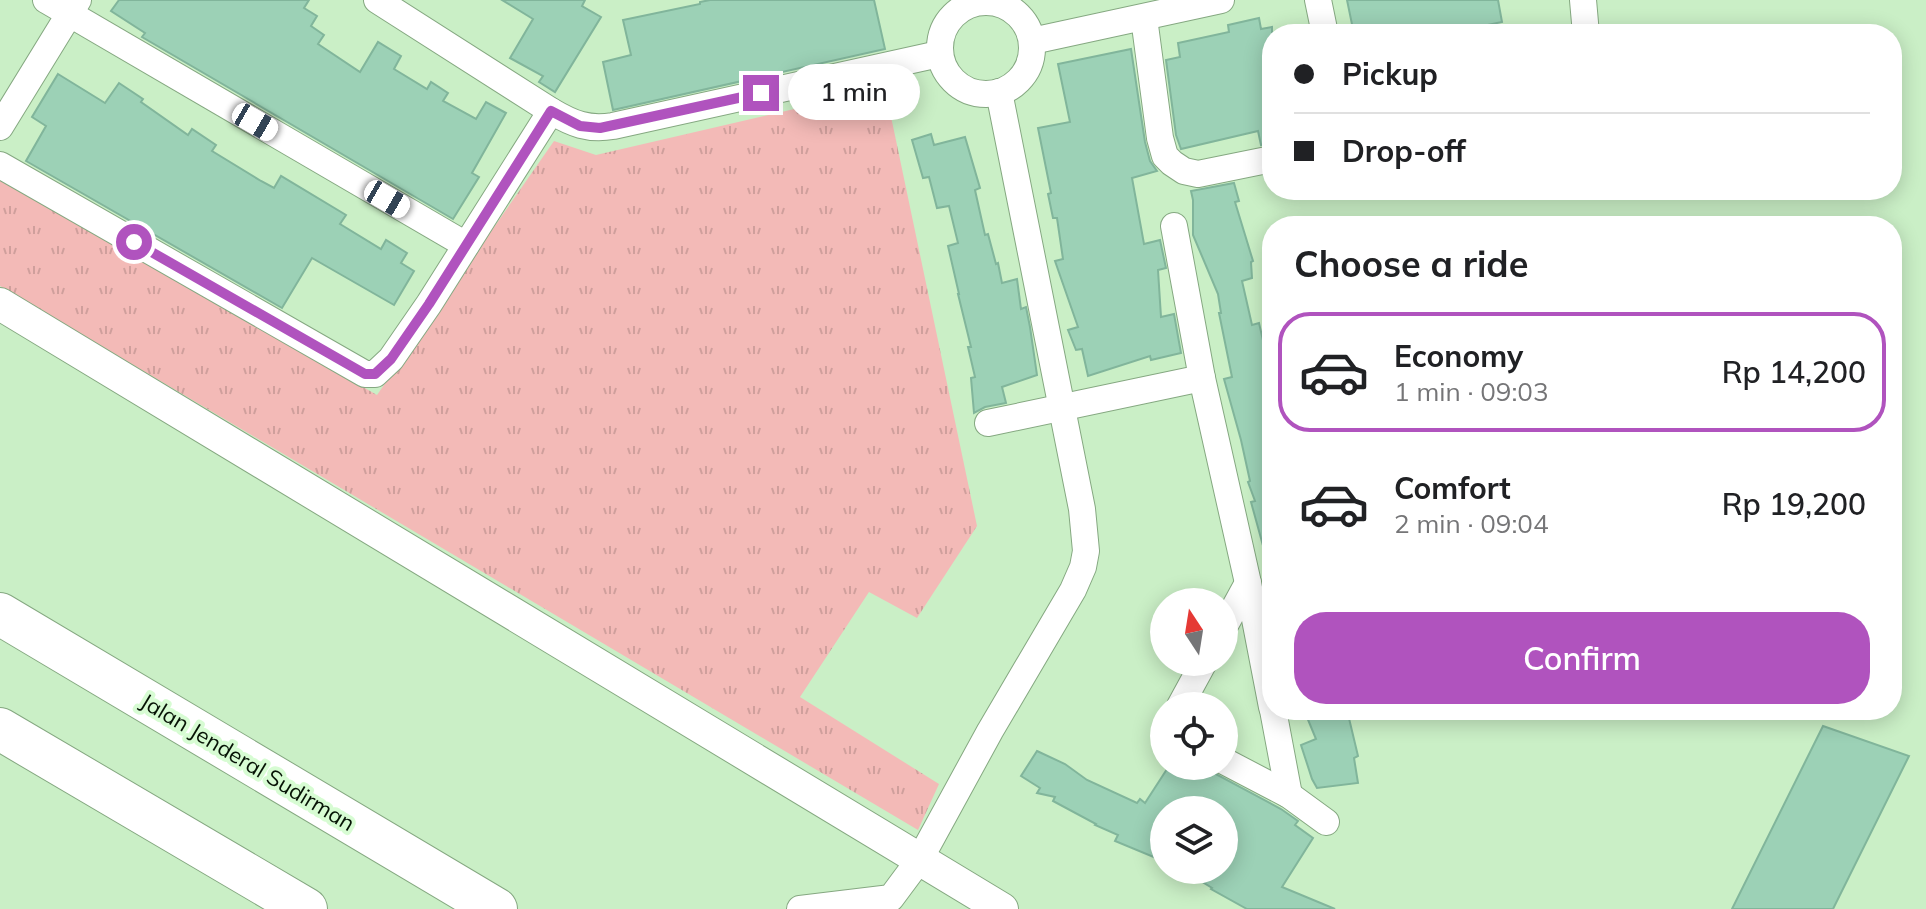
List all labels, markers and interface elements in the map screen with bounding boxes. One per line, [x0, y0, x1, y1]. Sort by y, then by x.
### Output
text: Pickup [1342, 55, 1438, 93]
callout: 1 min [789, 65, 921, 121]
route end [743, 75, 779, 111]
text: 1 min [820, 75, 888, 108]
car [228, 100, 282, 144]
text: Drop-off [1342, 132, 1466, 170]
car [360, 177, 414, 221]
route start [116, 224, 152, 260]
text: Choose a ride [1294, 241, 1528, 286]
icon: car [1298, 336, 1370, 408]
text: Economy [1394, 337, 1523, 375]
text: Rp 14,200 [1722, 353, 1866, 391]
text: 1 min · 09:03 [1394, 375, 1549, 408]
icon: car [1298, 468, 1370, 540]
text: Comfort [1394, 469, 1511, 507]
text: Rp 19,200 [1722, 485, 1866, 523]
text: 2 min · 09:04 [1394, 507, 1549, 540]
north arrow [1150, 588, 1238, 676]
map controls [1150, 588, 1238, 884]
button: Confirm [1294, 612, 1870, 704]
street label: Jalan Jenderal Sudirman [136, 687, 360, 837]
button: locate [1150, 692, 1238, 780]
button: layers [1150, 796, 1238, 884]

